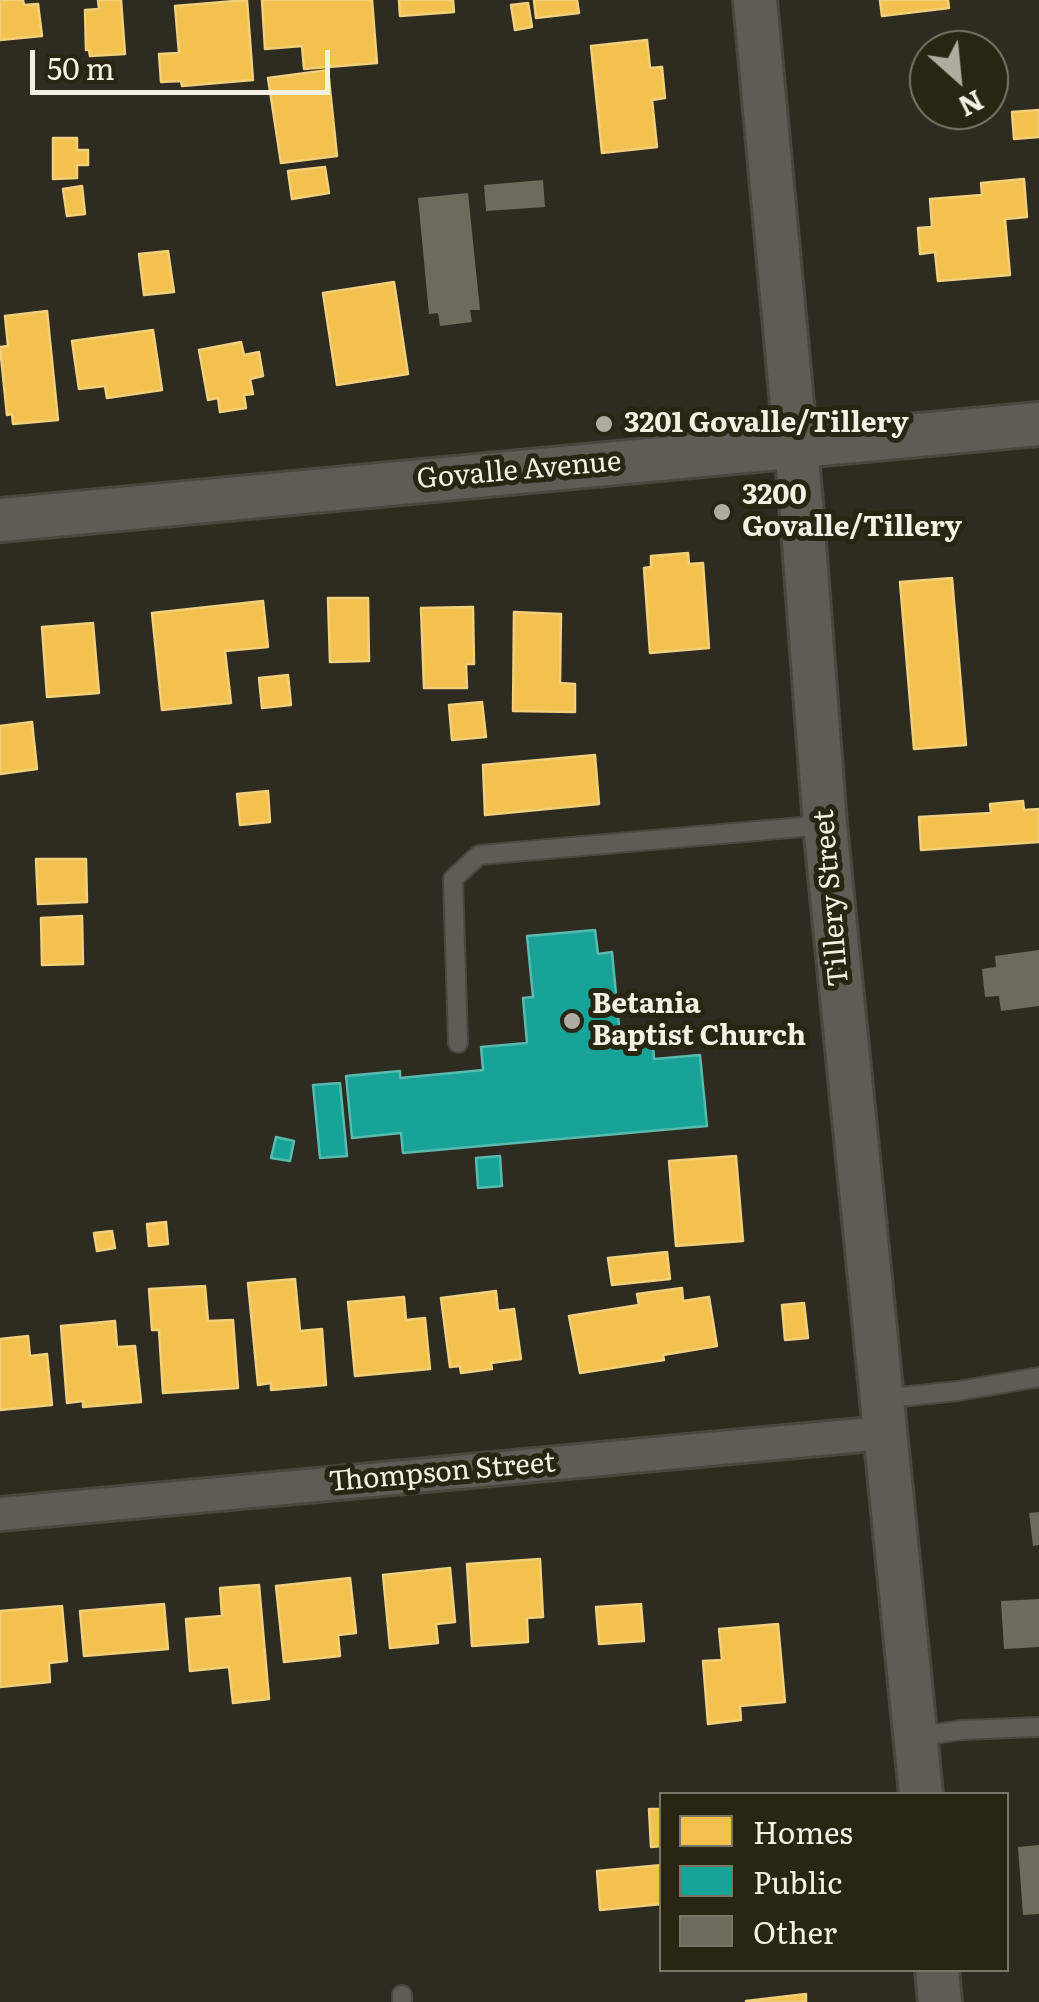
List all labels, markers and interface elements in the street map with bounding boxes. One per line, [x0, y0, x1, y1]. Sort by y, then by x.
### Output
scale bar [35, 30, 335, 92]
north arrow [909, 30, 1009, 130]
text: 50 m [47, 45, 115, 89]
text: N [952, 81, 992, 129]
place label: 3201 Govalle/Tillery [624, 407, 909, 441]
marker: 3201 Govalle/Tillery [593, 413, 615, 435]
street label: Govalle Avenue [415, 445, 623, 497]
place label: 3200 Govalle/Tillery [742, 479, 962, 545]
marker: 3200 Govalle/Tillery [711, 501, 733, 523]
street label: Tillery Street [808, 808, 856, 988]
place label: Betania Baptist Church [592, 988, 806, 1054]
marker: Betania Baptist Church [561, 1010, 583, 1032]
street label: Thompson Street [327, 1446, 557, 1500]
legend [659, 1792, 1009, 1972]
text: Homes [753, 1809, 853, 1853]
text: Public [753, 1859, 842, 1903]
text: Other [753, 1909, 837, 1953]

